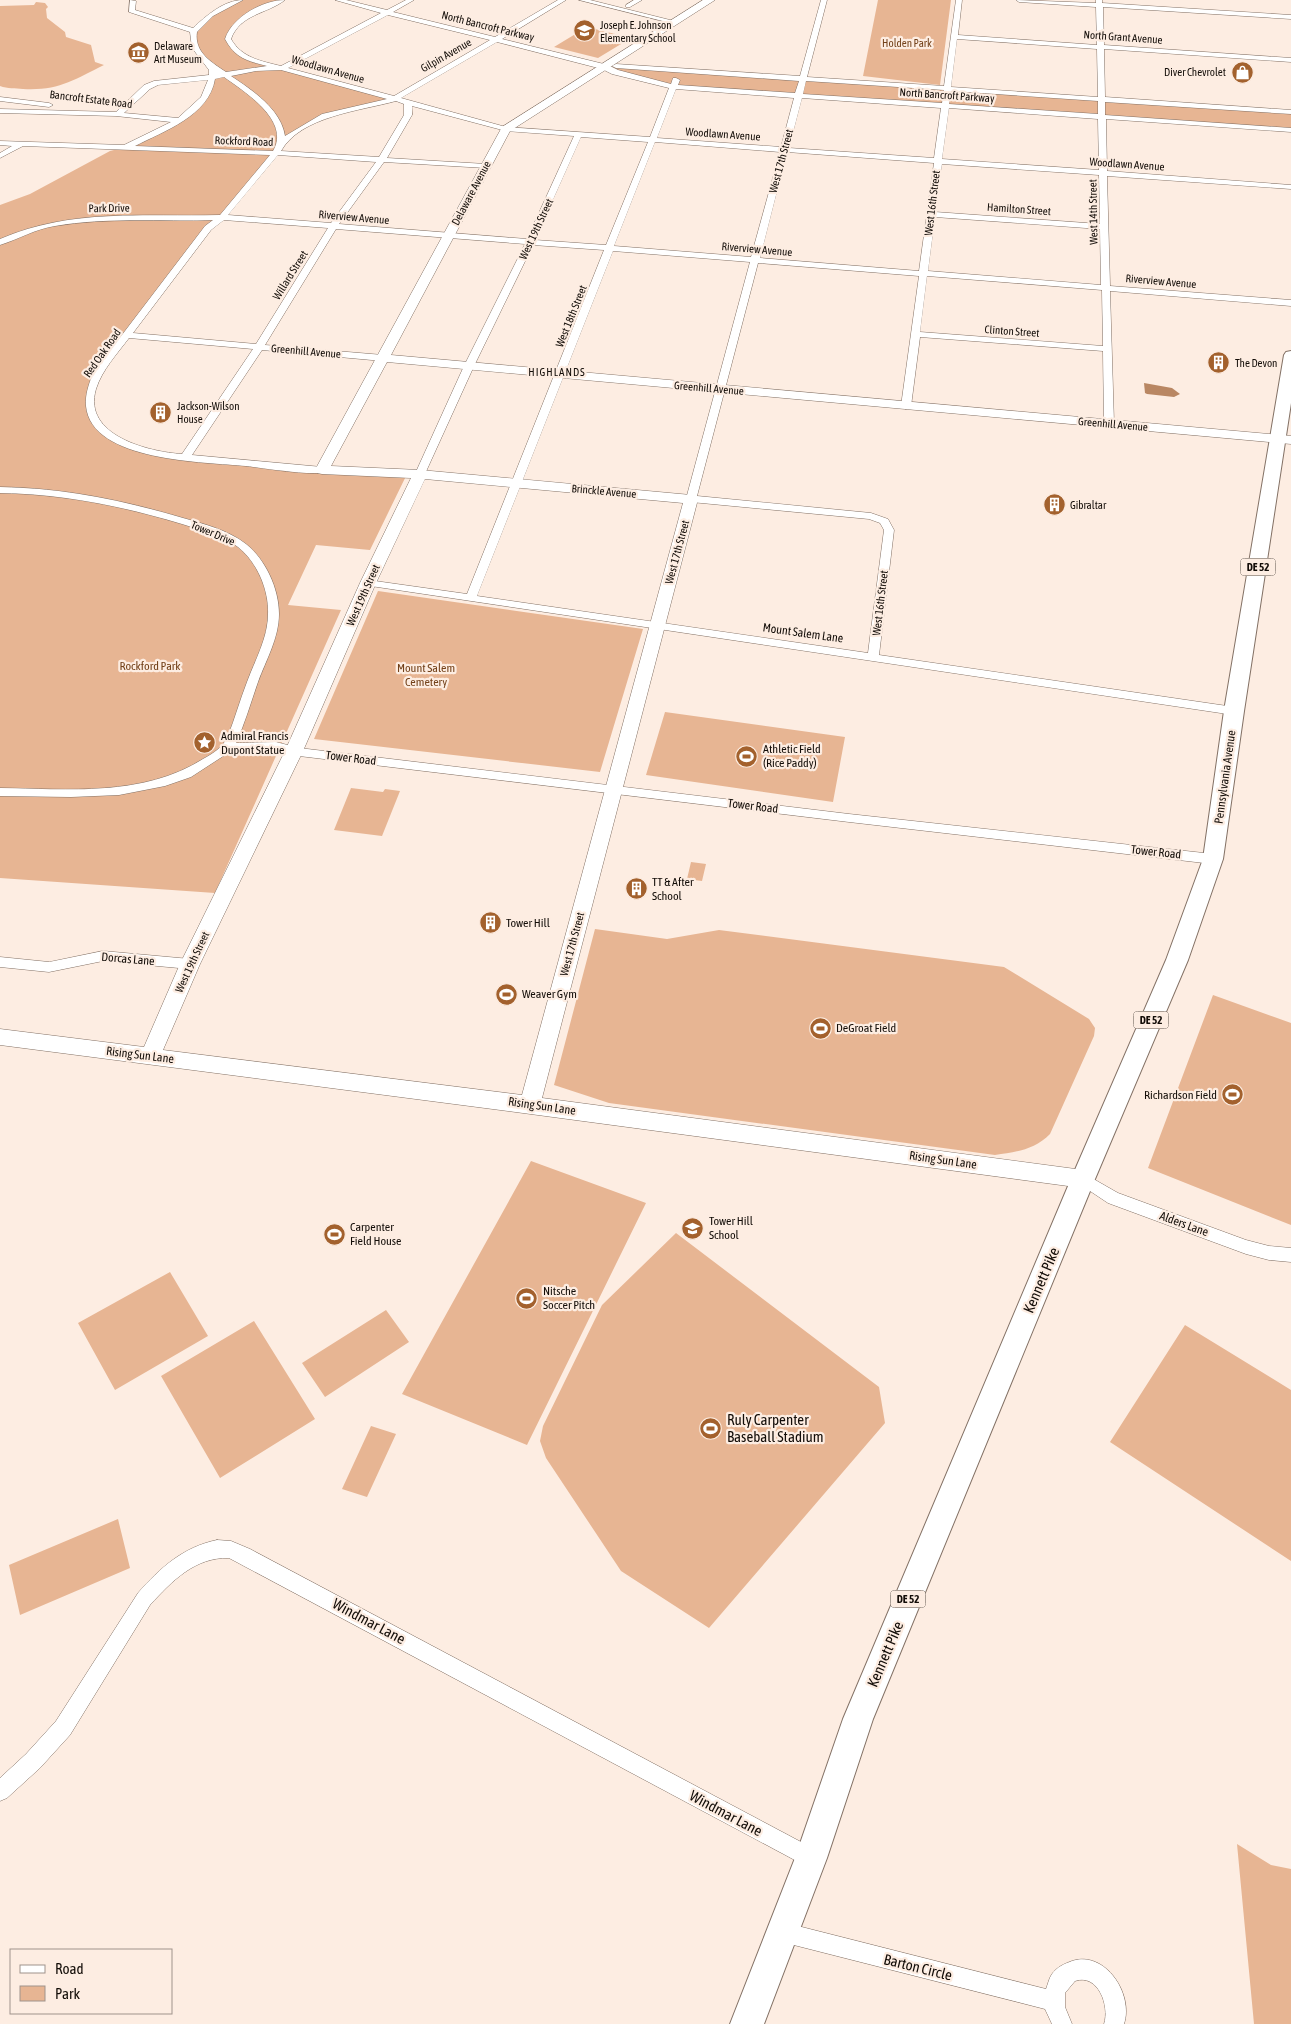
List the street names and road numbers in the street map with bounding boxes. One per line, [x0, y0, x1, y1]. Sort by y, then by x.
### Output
street label: North Bancroft Parkway [440, 9, 536, 43]
street label: North Grant Avenue [1083, 28, 1163, 46]
street label: Gilpin Avenue [419, 36, 473, 74]
street label: Woodlawn Avenue [290, 53, 366, 85]
street label: North Bancroft Parkway [899, 86, 995, 104]
street label: Bancroft Estate Road [49, 88, 133, 110]
street label: Woodlawn Avenue [685, 125, 761, 143]
street label: West 17th Street [767, 128, 795, 194]
street label: Rockford Road [214, 134, 274, 148]
street label: Woodlawn Avenue [1089, 155, 1165, 173]
street label: Delaware Avenue [449, 159, 493, 227]
street label: West 16th Street [922, 170, 942, 236]
street label: West 14th Street [1086, 179, 1100, 245]
street label: West 19th Street [517, 197, 555, 261]
street label: Hamilton Street [987, 201, 1051, 217]
street label: Park Drive [88, 202, 130, 214]
street label: Riverview Avenue [318, 208, 390, 226]
street label: Riverview Avenue [721, 240, 793, 258]
street label: Willard Street [270, 248, 310, 302]
street label: Riverview Avenue [1125, 272, 1197, 290]
street label: West 18th Street [553, 283, 589, 349]
street label: Clinton Street [984, 323, 1040, 339]
street label: Red Oak Road [81, 327, 123, 379]
street label: Greenhill Avenue [271, 342, 341, 360]
street label: Greenhill Avenue [674, 379, 744, 397]
street label: Greenhill Avenue [1078, 415, 1148, 433]
street label: Brinckle Avenue [571, 482, 637, 500]
street label: Tower Drive [189, 518, 237, 548]
street label: West 17th Street [663, 519, 691, 585]
road number: DE 52 [1240, 558, 1276, 576]
street label: West 19th Street [344, 563, 382, 627]
street label: West 16th Street [870, 570, 890, 636]
street label: Mount Salem Lane [762, 620, 844, 646]
street label: Pennsylvania Avenue [1211, 729, 1239, 825]
street label: Tower Road [325, 748, 377, 768]
street label: Tower Road [727, 796, 779, 816]
street label: Tower Road [1130, 842, 1182, 862]
street label: West 17th Street [558, 911, 586, 977]
street label: West 19th Street [173, 930, 211, 994]
street label: Dorcas Lane [101, 950, 155, 968]
road number: DE 52 [1134, 1012, 1168, 1028]
street label: Rising Sun Lane [105, 1044, 175, 1066]
street label: Rising Sun Lane [507, 1094, 577, 1118]
street label: Rising Sun Lane [908, 1148, 978, 1172]
street label: Alders Lane [1158, 1209, 1210, 1239]
street label: Kennett Pike [1020, 1245, 1062, 1315]
road number: DE 52 [890, 1590, 926, 1608]
street label: Windmar Lane [330, 1595, 408, 1647]
street label: Kennett Pike [864, 1619, 906, 1689]
street label: Windmar Lane [687, 1787, 765, 1839]
street label: Barton Circle [882, 1950, 954, 1984]

